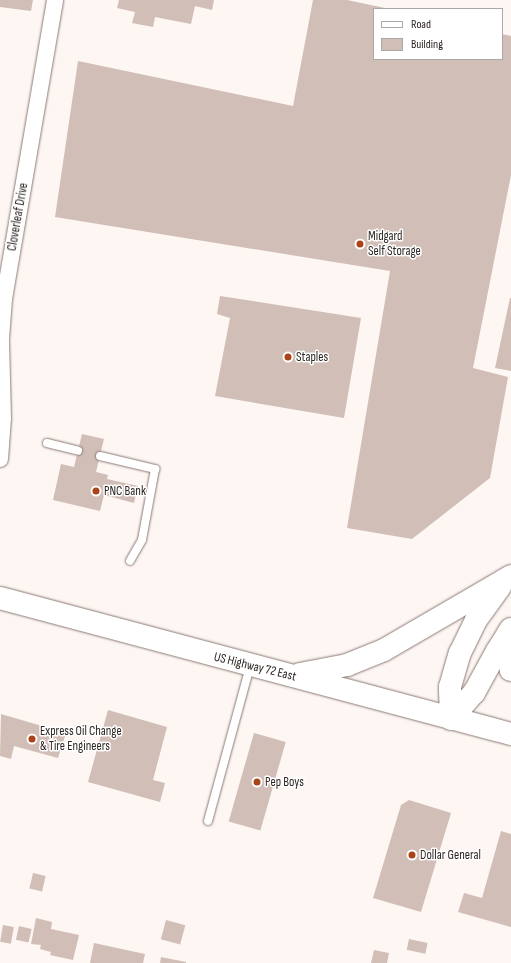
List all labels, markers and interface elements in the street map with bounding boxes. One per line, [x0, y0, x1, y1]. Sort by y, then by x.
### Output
legend [373, 8, 503, 60]
text: Road [411, 17, 431, 32]
text: Building [411, 37, 443, 52]
street label: Cloverleaf Drive [4, 182, 32, 252]
place label: Midgard Self Storage [368, 229, 421, 260]
marker: Midgard Self Storage [355, 239, 365, 249]
place label: Staples [296, 349, 328, 365]
marker: Staples [283, 352, 293, 362]
place label: PNC Bank [104, 483, 146, 499]
marker: PNC Bank [91, 486, 101, 496]
street label: US Highway 72 East [212, 649, 298, 685]
place label: Express Oil Change & Tire Engineers [40, 724, 122, 755]
marker: Express Oil Change & Tire Engineers [27, 734, 37, 744]
place label: Pep Boys [265, 774, 304, 790]
marker: Pep Boys [252, 777, 262, 787]
place label: Dollar General [420, 847, 481, 863]
marker: Dollar General [407, 850, 417, 860]

